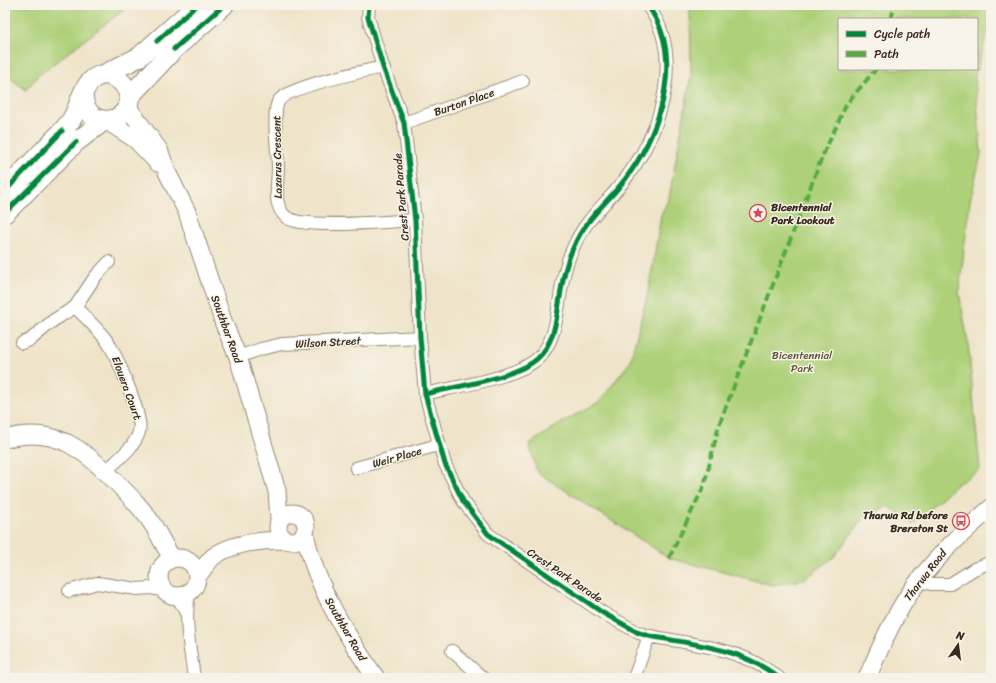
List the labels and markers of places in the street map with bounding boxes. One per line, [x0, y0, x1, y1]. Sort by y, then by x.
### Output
place label: Bicentennial Park Lookout [771, 198, 835, 230]
place icon: Bicentennial Park Lookout [748, 203, 768, 223]
place label: Tharwa Rd before Brereton St [863, 506, 948, 538]
bus stop icon: Tharwa Rd before Brereton St [951, 511, 971, 531]

